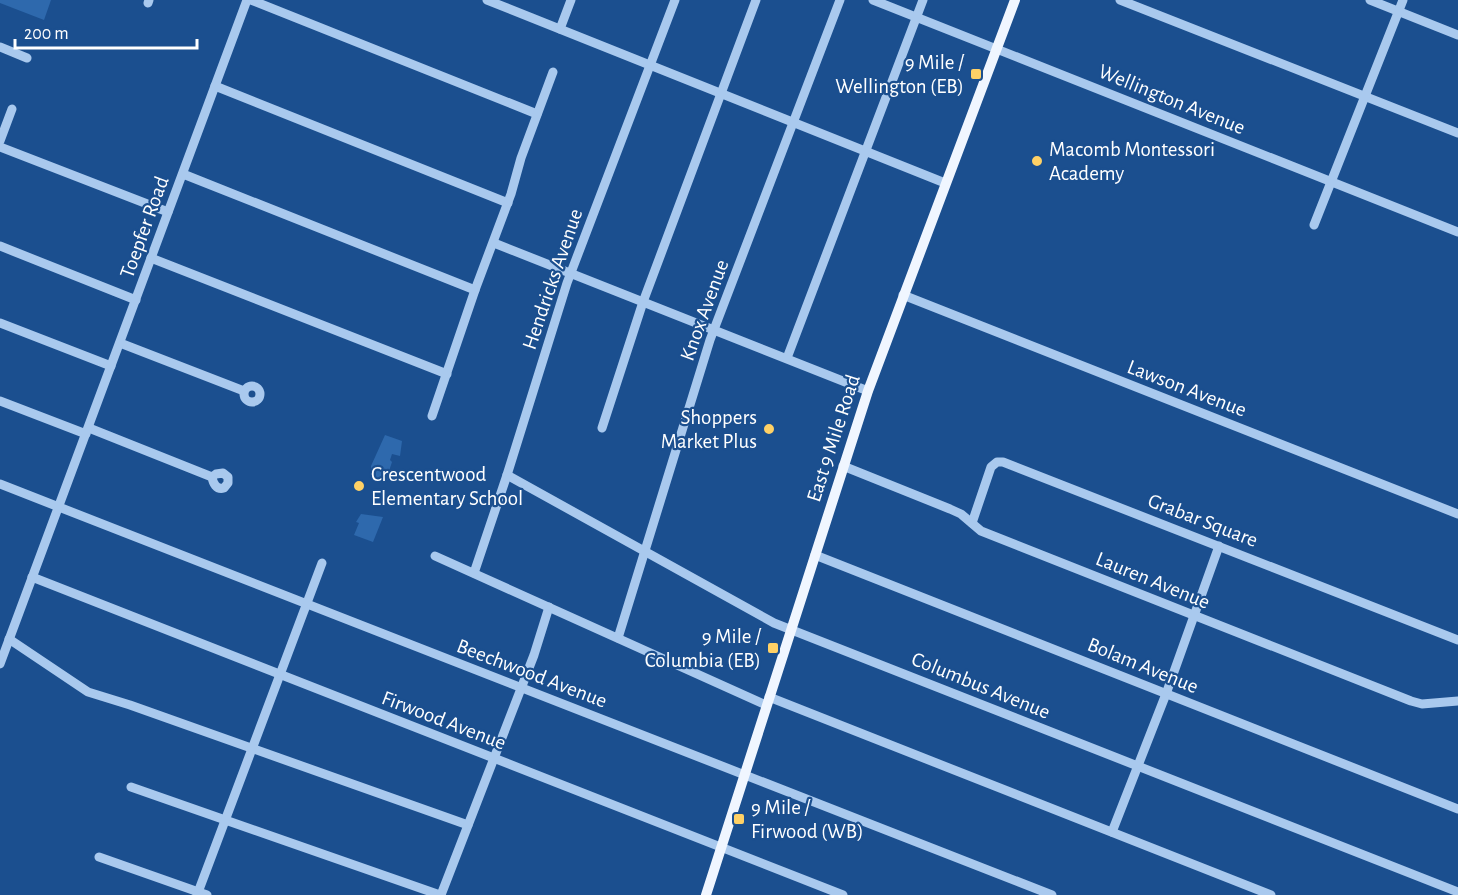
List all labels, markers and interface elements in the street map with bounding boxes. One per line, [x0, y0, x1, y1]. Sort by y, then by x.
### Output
scale bar [15, 12, 196, 50]
text: 200 m [24, 25, 69, 43]
place label: 9 Mile / Wellington (EB) [835, 52, 965, 97]
street label: Wellington Avenue [1096, 60, 1248, 138]
marker: 9 Mile / Wellington (EB) [969, 67, 983, 81]
place label: Macomb Montessori Academy [1049, 139, 1215, 184]
marker: Macomb Montessori Academy [1030, 154, 1044, 168]
street label: Toepfer Road [116, 173, 173, 281]
street label: Hendricks Avenue [519, 206, 586, 352]
street label: Knox Avenue [676, 257, 732, 364]
street label: Lawson Avenue [1124, 356, 1249, 421]
street label: East 9 Mile Road [803, 372, 864, 504]
place label: Shoppers Market Plus [661, 407, 757, 452]
marker: Shoppers Market Plus [762, 422, 776, 436]
place label: Crescentwood Elementary School [371, 464, 523, 509]
marker: Crescentwood Elementary School [352, 479, 366, 493]
street label: Grabar Square [1145, 490, 1261, 551]
street label: Lauren Avenue [1093, 548, 1213, 613]
place label: 9 Mile / Columbia (EB) [645, 626, 762, 671]
street label: Bolam Avenue [1084, 634, 1201, 697]
street label: Beechwood Avenue [454, 635, 610, 712]
marker: 9 Mile / Columbia (EB) [766, 641, 780, 655]
street label: Columbus Avenue [909, 648, 1053, 723]
street label: Firwood Avenue [379, 687, 509, 754]
place label: 9 Mile / Firwood (WB) [751, 797, 864, 842]
marker: 9 Mile / Firwood (WB) [732, 812, 746, 826]

